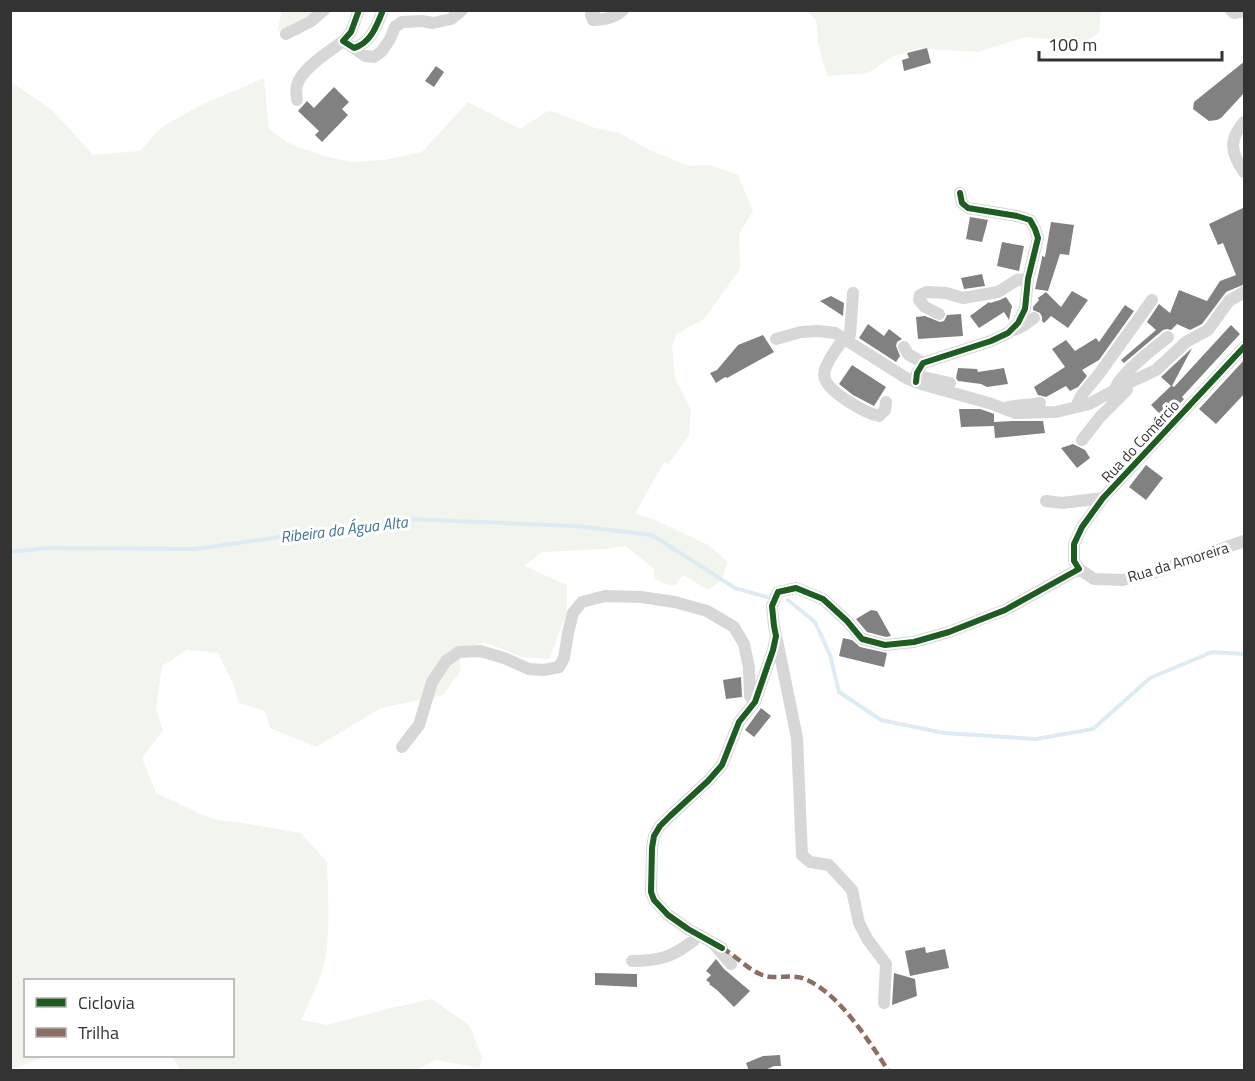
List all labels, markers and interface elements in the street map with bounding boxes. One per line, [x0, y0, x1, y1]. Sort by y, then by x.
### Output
scale bar [1039, 24, 1222, 62]
text: 100 m [1048, 31, 1097, 58]
street label: Rua do Comércio [1095, 394, 1185, 488]
water label: Ribeira da Água Alta [279, 509, 410, 549]
street label: Rua da Amoreira [1125, 536, 1232, 588]
legend [24, 979, 234, 1057]
text: Ciclovia [78, 989, 135, 1016]
text: Trilha [78, 1019, 119, 1046]

